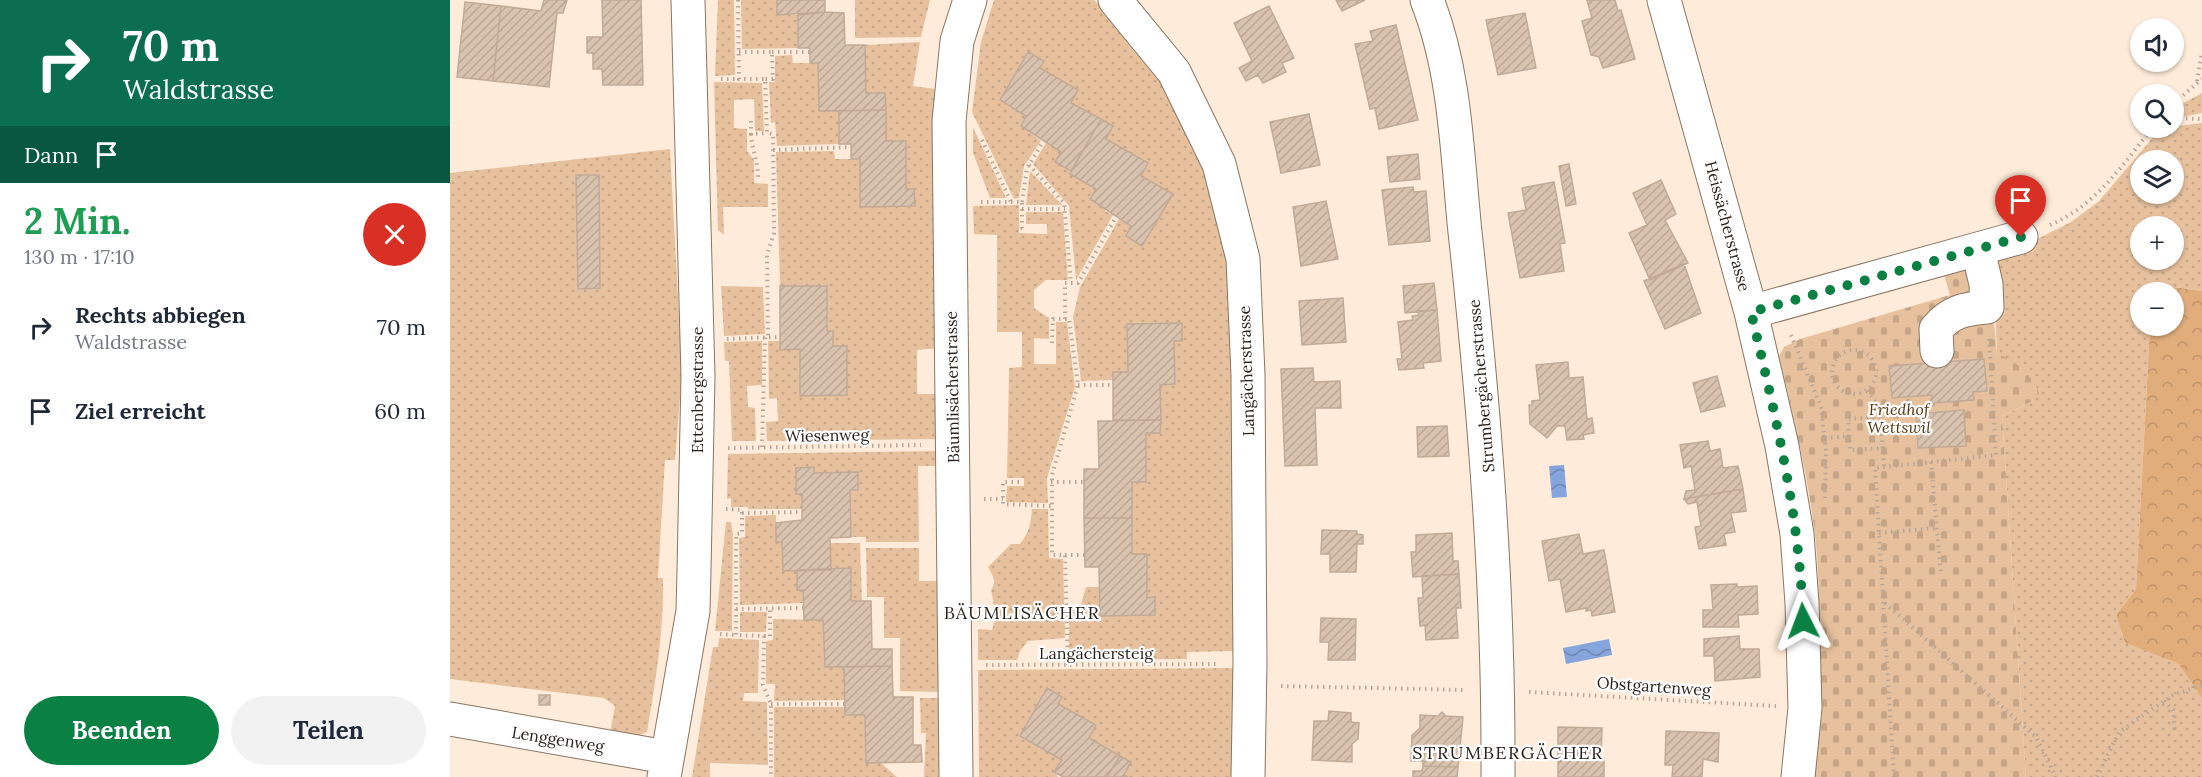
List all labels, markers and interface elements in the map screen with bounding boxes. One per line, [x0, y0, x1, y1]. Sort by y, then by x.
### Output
map controls [2130, 18, 2184, 336]
button: sound [2130, 18, 2184, 72]
text: 70 m [123, 19, 219, 73]
icon: right [24, 24, 102, 102]
text: Waldstrasse [123, 72, 274, 106]
button: search [2130, 84, 2184, 138]
icon: arrive [90, 138, 123, 171]
text: Dann [24, 141, 78, 169]
button: layers [2130, 150, 2184, 204]
street label: Heissächerstrasse [1701, 159, 1755, 294]
pin [1995, 175, 2046, 237]
icon: arrive [2004, 184, 2037, 217]
text: 2 Min. [24, 198, 130, 244]
button: close [363, 203, 426, 266]
button: + [2130, 216, 2184, 270]
text: 130 m · 17:10 [24, 244, 135, 269]
button: − [2130, 282, 2184, 336]
street label: Strumbergächerstrasse [1463, 298, 1499, 473]
text: Rechts abbiegen [75, 301, 246, 329]
street label: Langächerstrasse [1234, 305, 1258, 437]
street label: Bäumlisächerstrasse [941, 310, 963, 463]
icon: right [24, 311, 57, 344]
text: 70 m [377, 313, 426, 341]
street label: Ettenbergstrasse [687, 326, 707, 453]
text: Waldstrasse [75, 329, 187, 354]
icon: arrive [24, 395, 57, 428]
text: Ziel erreicht [75, 397, 206, 425]
text: 60 m [374, 397, 426, 425]
park label: Friedhof Wettswil [1867, 399, 1931, 437]
street label: Wiesenweg [785, 424, 871, 446]
position arrow [1771, 589, 1835, 653]
district label: BÄUMLISÄCHER [944, 601, 1100, 624]
street label: Langächersteig [1039, 643, 1154, 663]
street label: Obstgartenweg [1596, 672, 1713, 700]
button: Beenden [24, 696, 219, 765]
button: Teilen [231, 696, 426, 765]
street label: Lenggenweg [510, 722, 607, 756]
district label: STRUMBERGÄCHER [1412, 741, 1604, 764]

